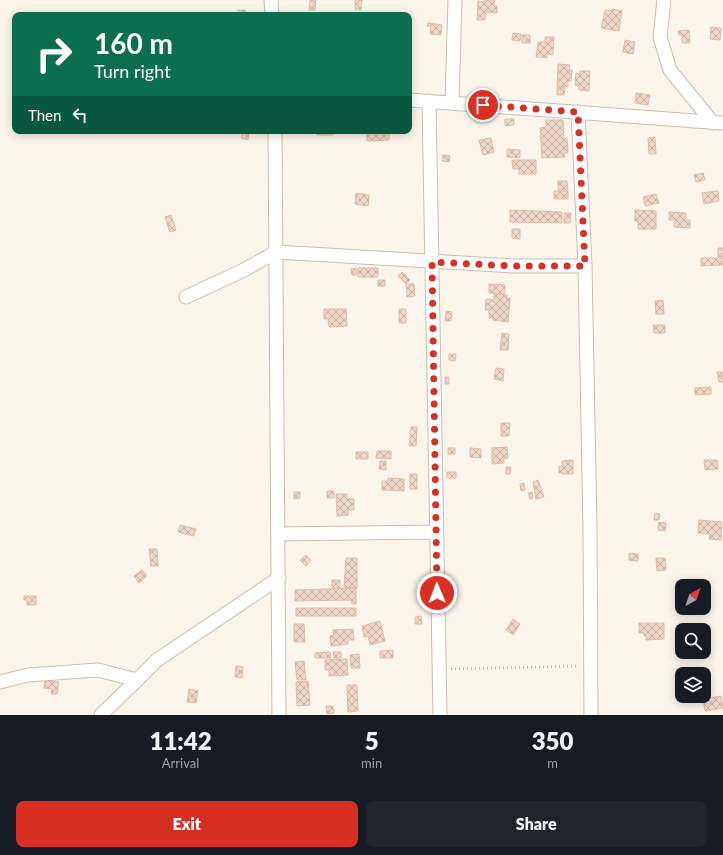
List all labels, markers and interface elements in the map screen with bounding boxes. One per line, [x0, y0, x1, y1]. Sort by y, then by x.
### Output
text: 160 m [94, 26, 173, 60]
icon: right [28, 28, 80, 80]
text: Turn right [94, 60, 171, 82]
pin [466, 88, 500, 122]
icon: arrive [472, 94, 494, 116]
icon: left [69, 104, 91, 126]
text: Then [28, 106, 61, 124]
position arrow [416, 572, 458, 614]
north arrow [675, 579, 711, 615]
map controls [675, 579, 711, 703]
button: search [675, 623, 711, 659]
button: layers [675, 667, 711, 703]
text: 11:42 [150, 726, 212, 755]
text: 5 [365, 726, 379, 755]
text: 350 [532, 726, 573, 755]
text: Arrival [162, 755, 199, 771]
text: min [361, 755, 382, 771]
text: m [547, 755, 558, 771]
button: Exit [16, 801, 358, 847]
button: Share [366, 801, 707, 847]

